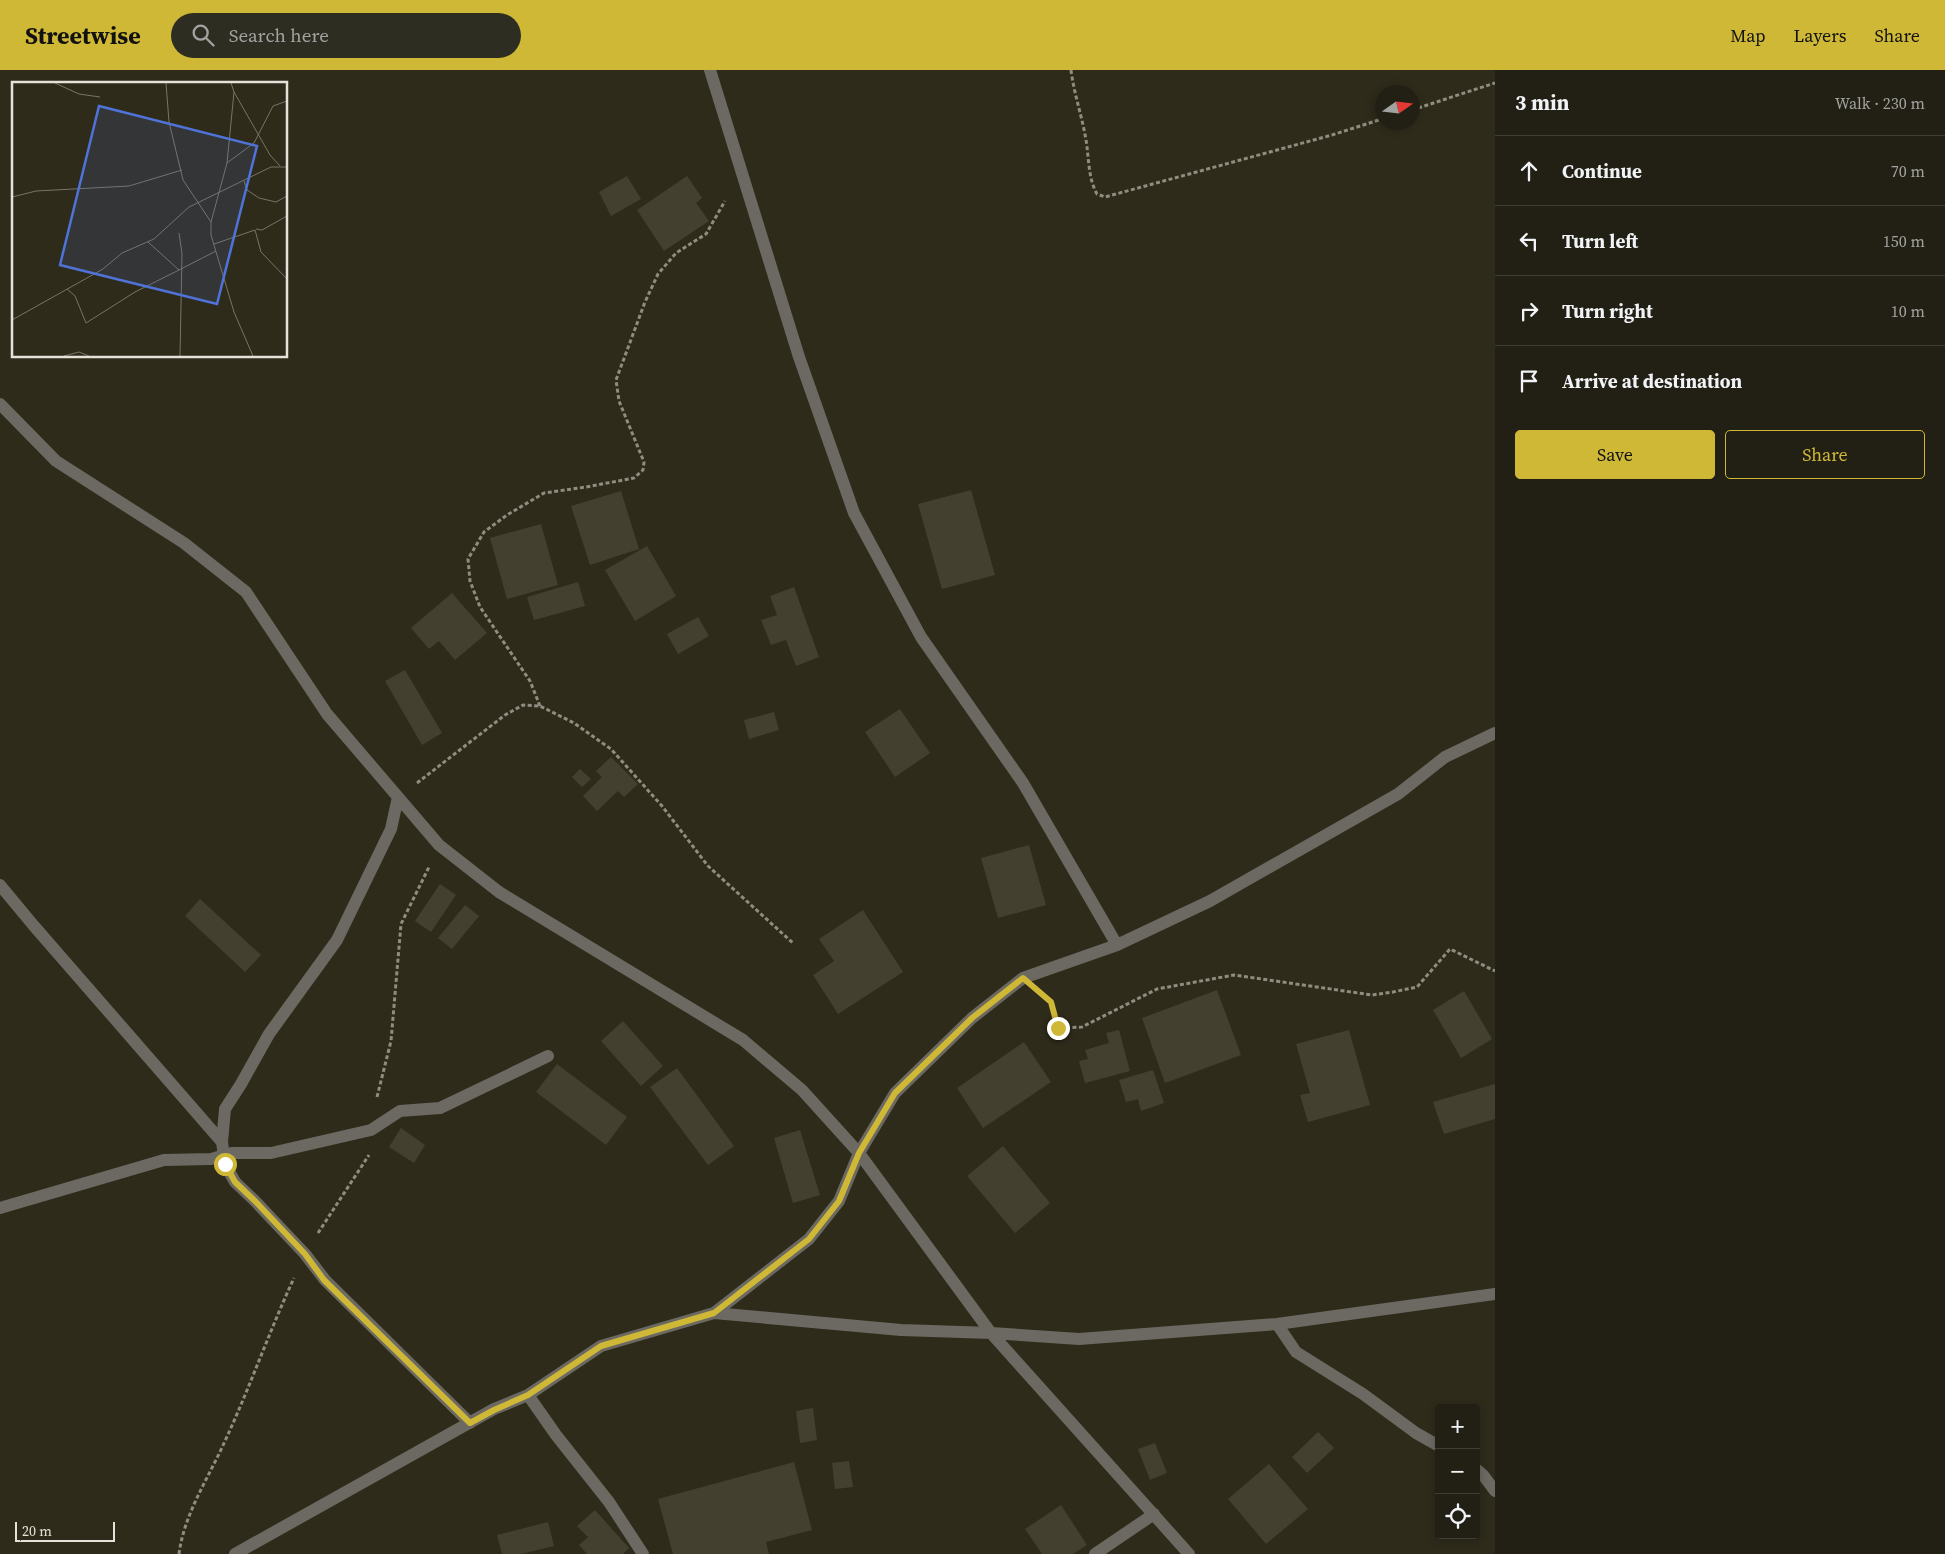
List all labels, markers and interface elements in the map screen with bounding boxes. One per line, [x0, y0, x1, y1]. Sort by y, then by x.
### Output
search box [171, 13, 521, 58]
text: Streetwise [25, 19, 141, 52]
icon: search [189, 21, 217, 49]
text: Search here [229, 22, 329, 48]
text: Map [1730, 23, 1765, 48]
text: Layers [1793, 23, 1846, 48]
text: Share [1874, 23, 1920, 48]
inset map [12, 82, 288, 358]
north arrow [1375, 85, 1420, 130]
text: 3 min [1515, 88, 1570, 117]
text: Walk · 230 m [1835, 92, 1925, 114]
icon: ahead [1515, 157, 1543, 185]
text: Continue [1562, 158, 1642, 184]
text: 70 m [1891, 160, 1925, 182]
icon: left [1515, 227, 1543, 255]
text: Turn left [1562, 228, 1638, 254]
text: 150 m [1883, 230, 1925, 252]
icon: right [1515, 297, 1543, 325]
text: Turn right [1562, 298, 1653, 324]
text: 10 m [1891, 300, 1925, 322]
icon: arrive [1515, 367, 1543, 395]
text: Arrive at destination [1562, 368, 1742, 394]
button: Save [1515, 430, 1715, 479]
button: Share [1725, 430, 1925, 479]
route end [1047, 1017, 1070, 1040]
route start [214, 1153, 237, 1176]
map controls [1435, 1404, 1480, 1539]
button: + [1435, 1404, 1480, 1449]
button: − [1435, 1449, 1480, 1494]
button: locate [1435, 1494, 1480, 1539]
scale bar [15, 1519, 115, 1542]
text: 20 m [22, 1521, 52, 1541]

